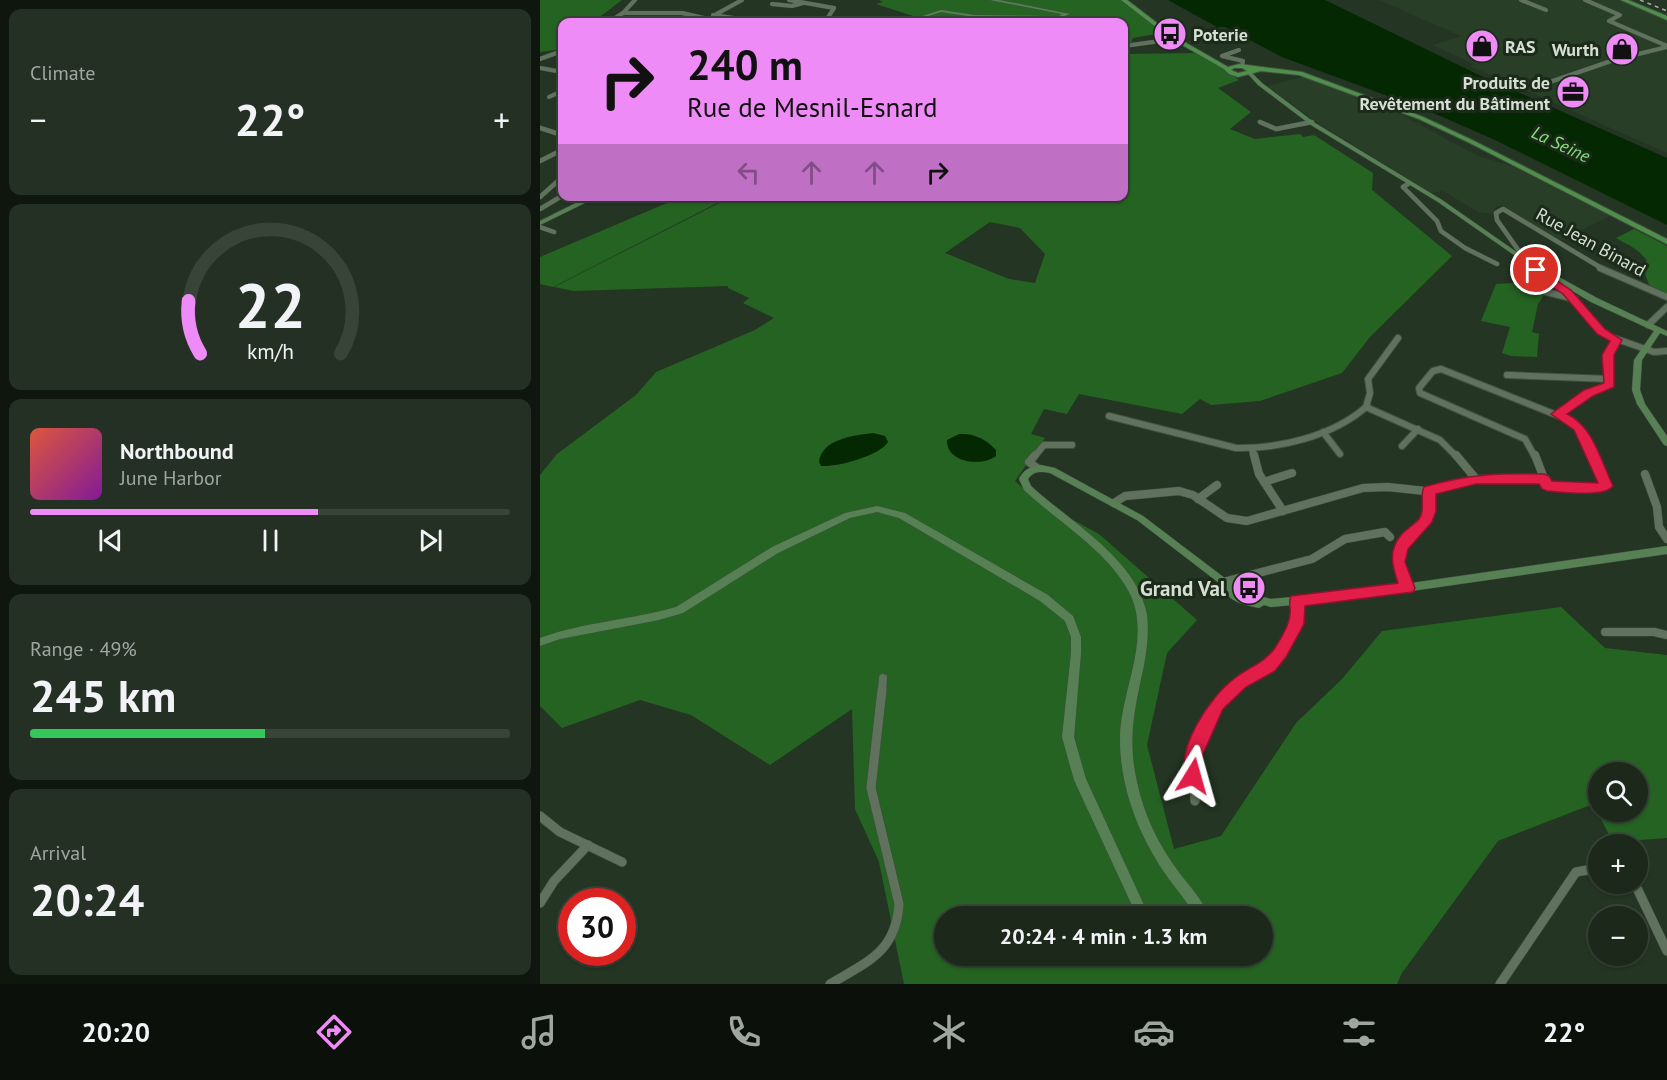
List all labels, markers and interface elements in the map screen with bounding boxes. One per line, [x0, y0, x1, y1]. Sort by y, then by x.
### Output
bus stop icon: Poterie [1152, 16, 1188, 52]
place label: Poterie [1193, 23, 1248, 46]
shop icon: RAS [1464, 28, 1500, 64]
shop icon: Wurth [1604, 31, 1640, 67]
place label: RAS [1505, 35, 1536, 58]
text: 240 m [687, 37, 803, 92]
place label: Wurth [1552, 38, 1599, 61]
icon: right [588, 42, 666, 120]
text: Climate [30, 60, 96, 86]
place label: Produits de Revêtement du Bâtiment [1360, 71, 1551, 115]
office icon: Produits de Revêtement du Bâtiment [1555, 74, 1591, 110]
text: 22° [235, 90, 305, 148]
text: Rue de Mesnil-Esnard [687, 90, 937, 124]
text: − [30, 98, 47, 141]
text: + [493, 98, 510, 141]
water label: La Seine [1528, 121, 1594, 168]
icon: left [732, 156, 765, 189]
icon: ahead [795, 156, 828, 189]
icon: ahead [858, 156, 891, 189]
icon: right [921, 156, 954, 189]
street label: Rue Jean Binard [1532, 202, 1650, 282]
pin [1510, 244, 1561, 295]
icon: arrive [1519, 253, 1552, 286]
text: 22 [235, 264, 305, 345]
text: km/h [246, 337, 293, 365]
text: Northbound [120, 437, 234, 465]
text: June Harbor [120, 465, 222, 491]
icon: previous [94, 524, 127, 557]
icon: pause [254, 524, 287, 557]
icon: next [414, 524, 447, 557]
bus stop icon: Grand Val [1231, 570, 1267, 606]
place label: Grand Val [1140, 575, 1227, 602]
text: Range · 49% [30, 636, 137, 662]
text: 245 km [30, 666, 176, 724]
position arrow [1161, 744, 1225, 808]
map controls [1588, 762, 1648, 966]
button: search [1588, 762, 1648, 822]
button: + [1588, 834, 1648, 894]
text: Arrival [30, 840, 86, 866]
text: 20:24 [30, 870, 144, 928]
speed limit sign: 30 [558, 888, 636, 966]
button: − [1588, 906, 1648, 966]
text: 20:24 · 4 min · 1.3 km [1000, 922, 1207, 950]
icon: directions [313, 1011, 355, 1053]
icon: music [518, 1011, 560, 1053]
icon: phone [723, 1011, 765, 1053]
icon: climate [928, 1011, 970, 1053]
icon: car [1133, 1011, 1175, 1053]
icon: filters [1338, 1011, 1380, 1053]
text: 20:20 [82, 1015, 150, 1049]
text: 22° [1543, 1015, 1585, 1049]

